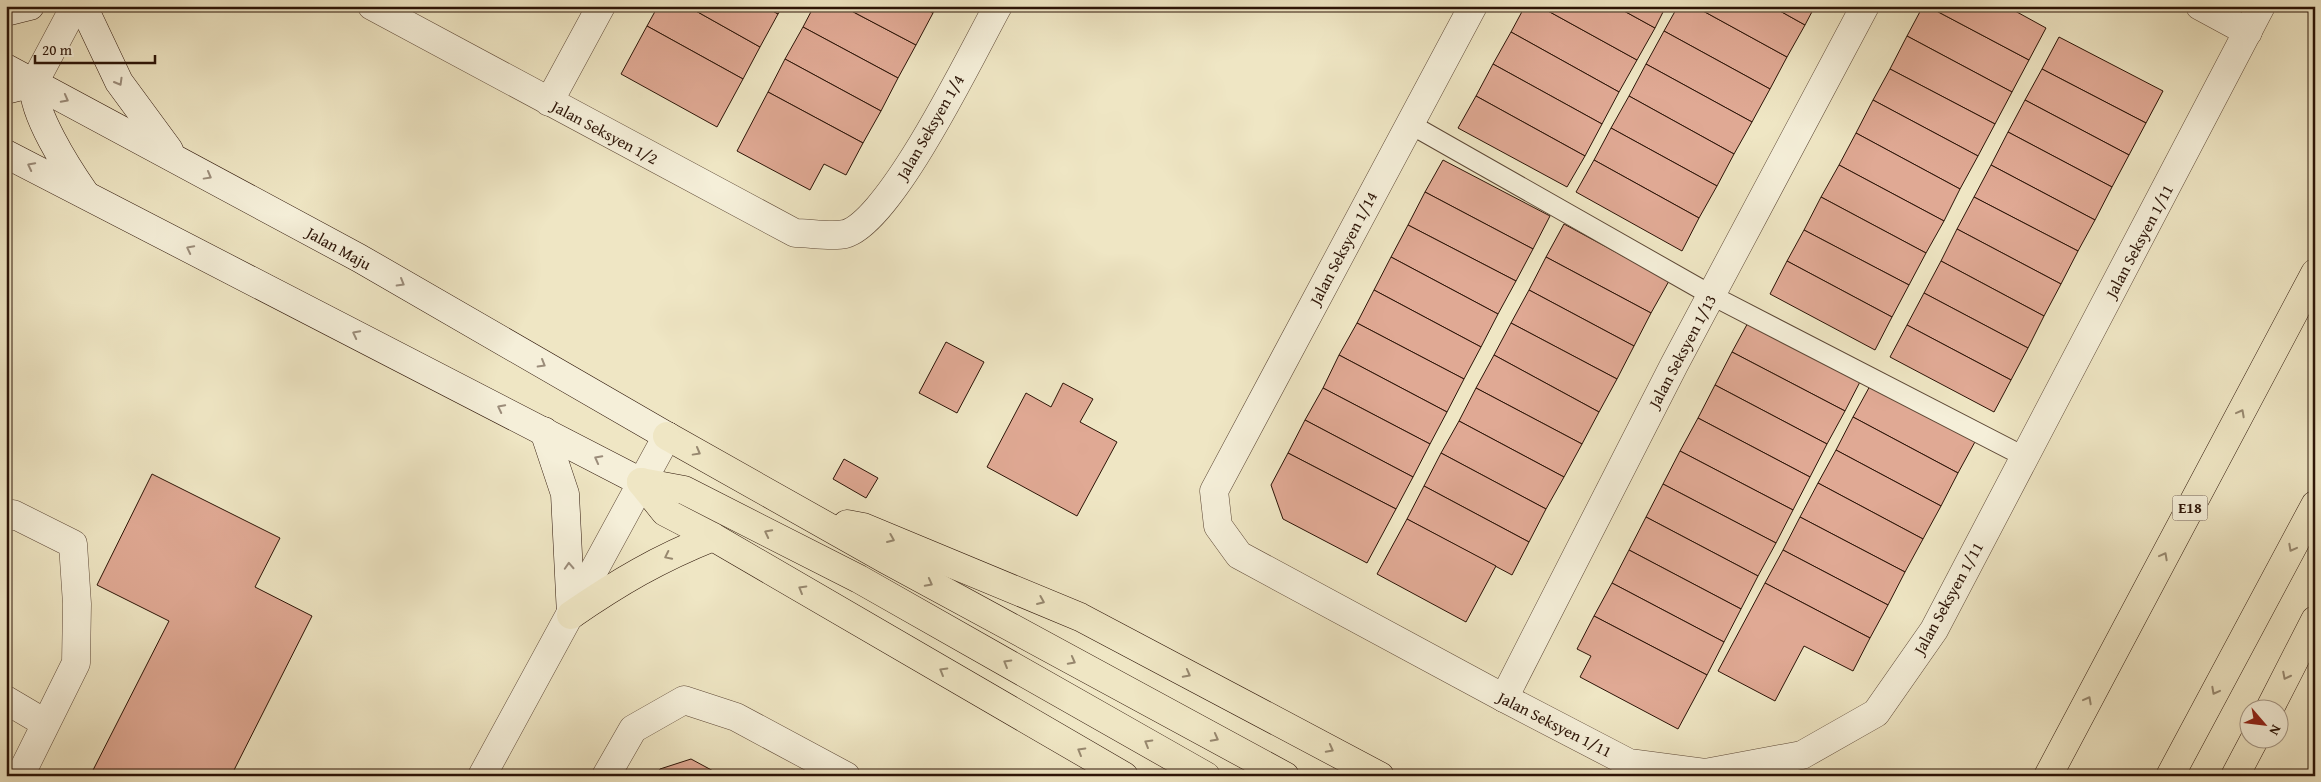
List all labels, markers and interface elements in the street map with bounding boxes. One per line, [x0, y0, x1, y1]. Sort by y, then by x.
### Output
scale bar [35, 32, 155, 64]
text: 20 m [42, 39, 73, 60]
street label: Jalan Seksyen 1/4 [889, 70, 970, 186]
one-way arrow [113, 76, 123, 85]
one-way arrow [59, 93, 68, 103]
street label: Jalan Seksyen 1/2 [546, 93, 663, 170]
one-way arrow [27, 162, 36, 172]
one-way arrow [202, 170, 211, 180]
street label: Jalan Seksyen 1/11 [2098, 180, 2179, 304]
street label: Jalan Seksyen 1/14 [1302, 187, 1383, 311]
street label: Jalan Maju [300, 219, 376, 276]
one-way arrow [186, 245, 195, 255]
one-way arrow [396, 276, 405, 286]
street label: Jalan Seksyen 1/13 [1641, 290, 1722, 414]
one-way arrow [352, 330, 361, 340]
one-way arrow [537, 357, 546, 367]
one-way arrow [497, 404, 506, 414]
one-way arrow [2234, 409, 2244, 418]
one-way arrow [692, 446, 701, 456]
one-way arrow [594, 455, 603, 465]
road number: E18 [2172, 496, 2208, 520]
one-way arrow [765, 529, 774, 539]
one-way arrow [886, 532, 895, 543]
street label: Jalan Seksyen 1/11 [1906, 537, 1989, 660]
one-way arrow [2288, 543, 2298, 552]
one-way arrow [664, 549, 673, 560]
one-way arrow [2158, 553, 2168, 562]
one-way arrow [563, 562, 574, 570]
one-way arrow [924, 577, 933, 587]
one-way arrow [799, 586, 808, 596]
one-way arrow [1036, 595, 1045, 606]
one-way arrow [1067, 654, 1076, 664]
one-way arrow [1003, 659, 1012, 669]
one-way arrow [939, 667, 948, 677]
one-way arrow [1181, 668, 1190, 678]
one-way arrow [2282, 671, 2292, 680]
street label: Jalan Seksyen 1/11 [1492, 684, 1616, 763]
one-way arrow [2211, 686, 2221, 695]
one-way arrow [2082, 696, 2092, 705]
north arrow [2238, 700, 2288, 750]
text: N [2264, 721, 2287, 739]
one-way arrow [1210, 732, 1219, 742]
one-way arrow [1144, 739, 1153, 749]
one-way arrow [1325, 743, 1334, 753]
one-way arrow [1078, 748, 1087, 758]

